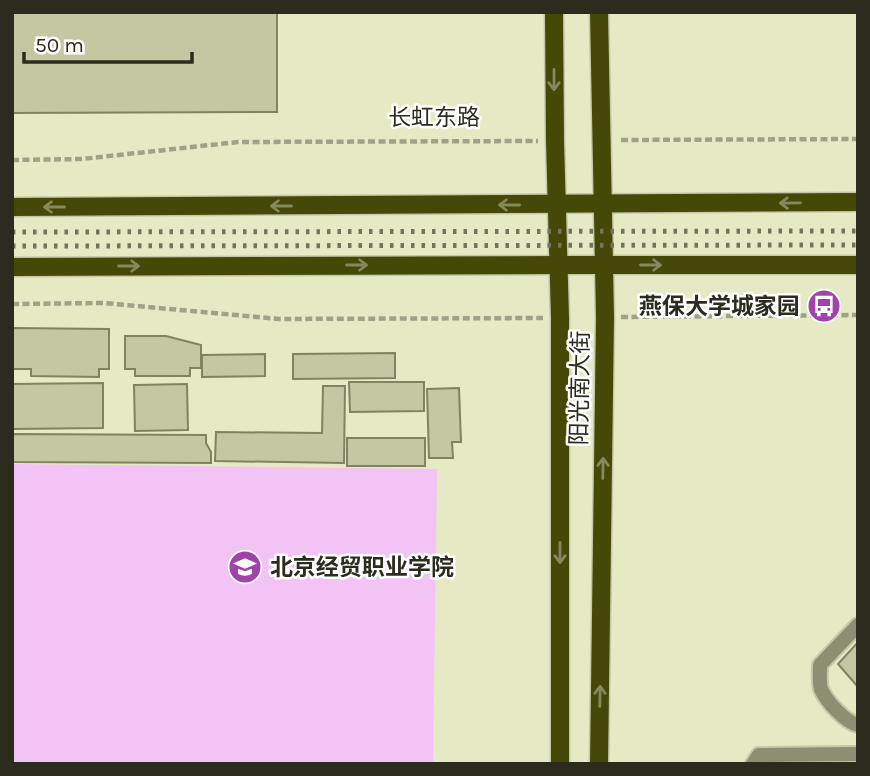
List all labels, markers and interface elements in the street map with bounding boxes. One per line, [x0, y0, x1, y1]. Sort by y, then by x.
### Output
scale bar [24, 21, 192, 65]
text: 50 m [35, 33, 84, 57]
one-way arrow [547, 69, 561, 92]
street label: 长虹东路 [388, 104, 480, 131]
one-way arrow [778, 196, 801, 210]
one-way arrow [498, 198, 521, 212]
one-way arrow [270, 199, 293, 213]
one-way arrow [43, 200, 66, 214]
one-way arrow [345, 258, 368, 272]
one-way arrow [639, 258, 662, 272]
one-way arrow [118, 259, 141, 273]
bus stop icon: 燕保大学城家园 [805, 287, 843, 325]
place label: 燕保大学城家园 [639, 293, 800, 320]
street label: 阳光南大街 [565, 330, 595, 446]
one-way arrow [596, 457, 610, 480]
one-way arrow [553, 542, 567, 565]
school or university icon: 北京经贸职业学院 [226, 548, 264, 586]
place label: 北京经贸职业学院 [270, 554, 454, 581]
one-way arrow [593, 684, 607, 707]

